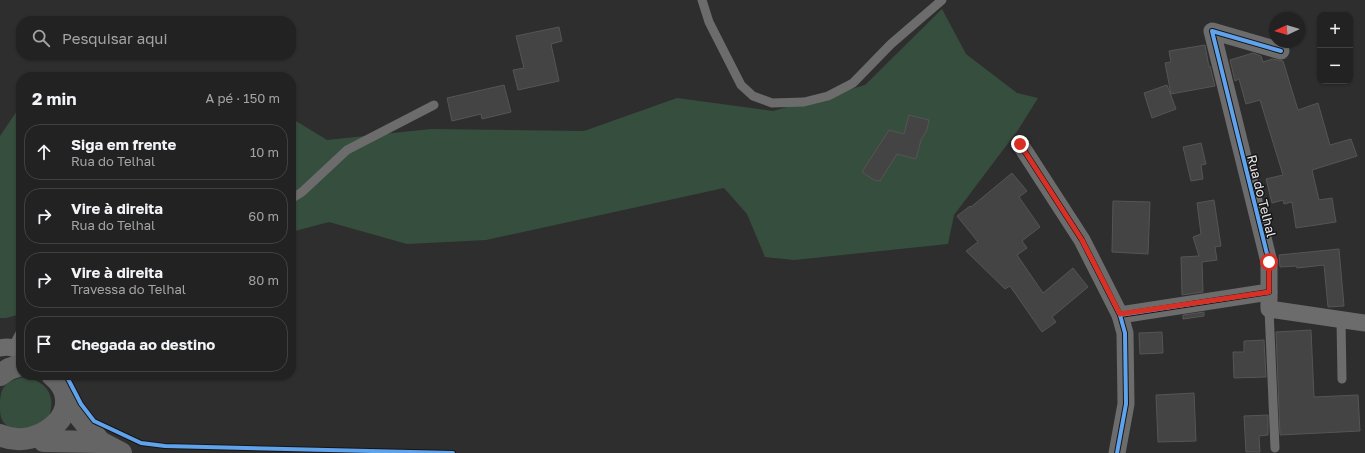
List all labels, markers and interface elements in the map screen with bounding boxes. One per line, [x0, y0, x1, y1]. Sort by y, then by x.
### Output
north arrow [1269, 12, 1305, 48]
map controls [1317, 12, 1353, 84]
button: + [1317, 12, 1353, 48]
search box [16, 16, 296, 60]
icon: search [30, 27, 52, 49]
text: Pesquisar aqui [62, 29, 167, 47]
button: − [1317, 48, 1353, 84]
text: 2 min [32, 88, 76, 109]
text: A pé · 150 m [205, 90, 280, 106]
text: Siga em frente [71, 135, 176, 153]
route end [1011, 135, 1029, 153]
icon: ahead [33, 141, 55, 163]
text: 10 m [250, 144, 279, 160]
text: Rua do Telhal [71, 153, 155, 169]
street label: Rua do Telhal [1244, 153, 1280, 239]
text: Vire à direita [71, 199, 163, 217]
icon: right [33, 205, 55, 227]
text: 60 m [248, 208, 279, 224]
text: Rua do Telhal [71, 217, 155, 233]
route start [1260, 253, 1278, 271]
text: Vire à direita [71, 263, 163, 281]
icon: right [33, 269, 55, 291]
text: 80 m [248, 272, 279, 288]
text: Travessa do Telhal [71, 281, 186, 297]
icon: arrive [33, 333, 55, 355]
text: Chegada ao destino [71, 335, 215, 353]

